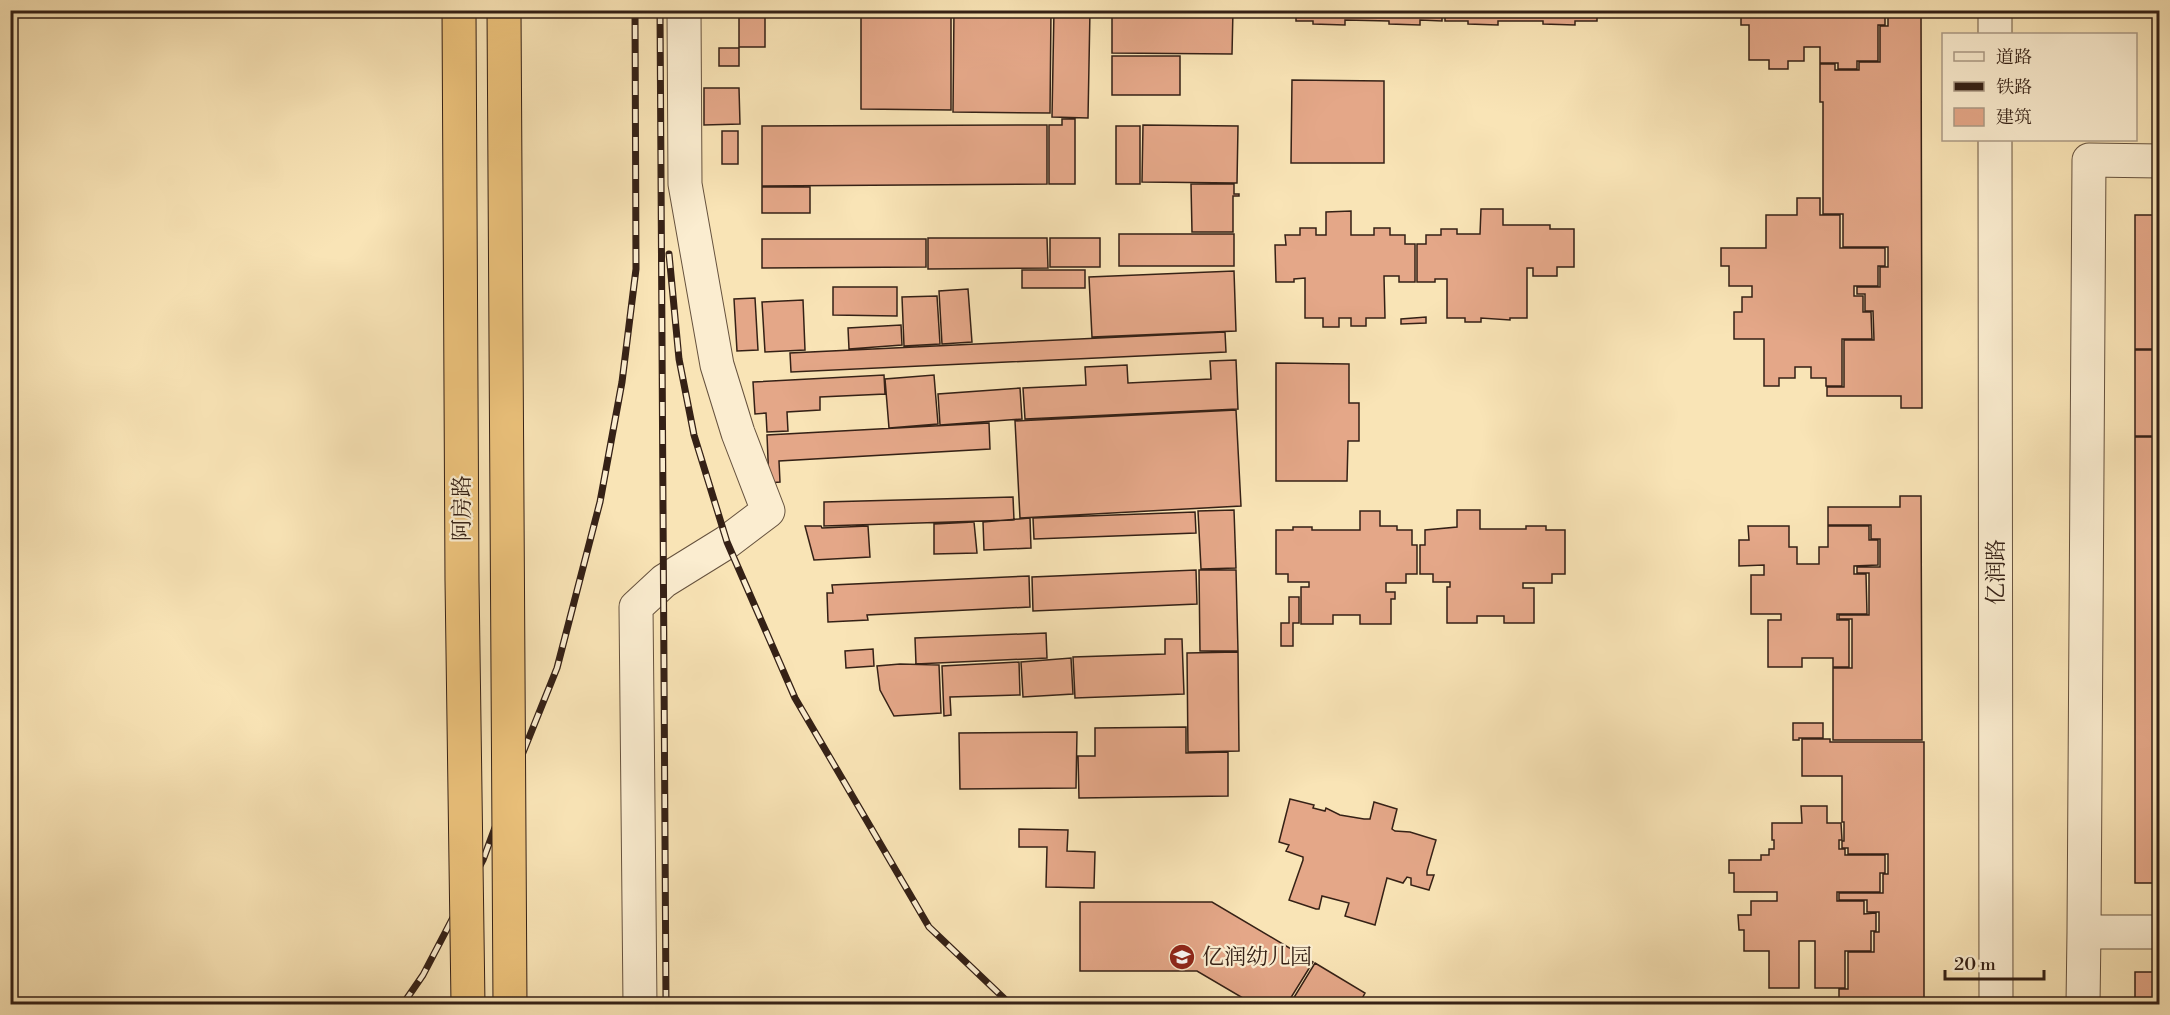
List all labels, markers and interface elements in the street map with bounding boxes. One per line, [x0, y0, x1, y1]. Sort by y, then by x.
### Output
legend [1942, 33, 2137, 141]
text: 道路 [1996, 46, 2032, 69]
text: 铁路 [1996, 76, 2032, 99]
text: 建筑 [1996, 106, 2032, 129]
street label: 阿房路 [449, 475, 476, 541]
street label: 亿润路 [1983, 539, 2010, 605]
school or university icon: 亿润幼儿园 [1167, 942, 1197, 972]
scale bar [1945, 943, 2044, 981]
place label: 亿润幼儿园 [1202, 944, 1312, 971]
text: 20 m [1954, 953, 1996, 976]

